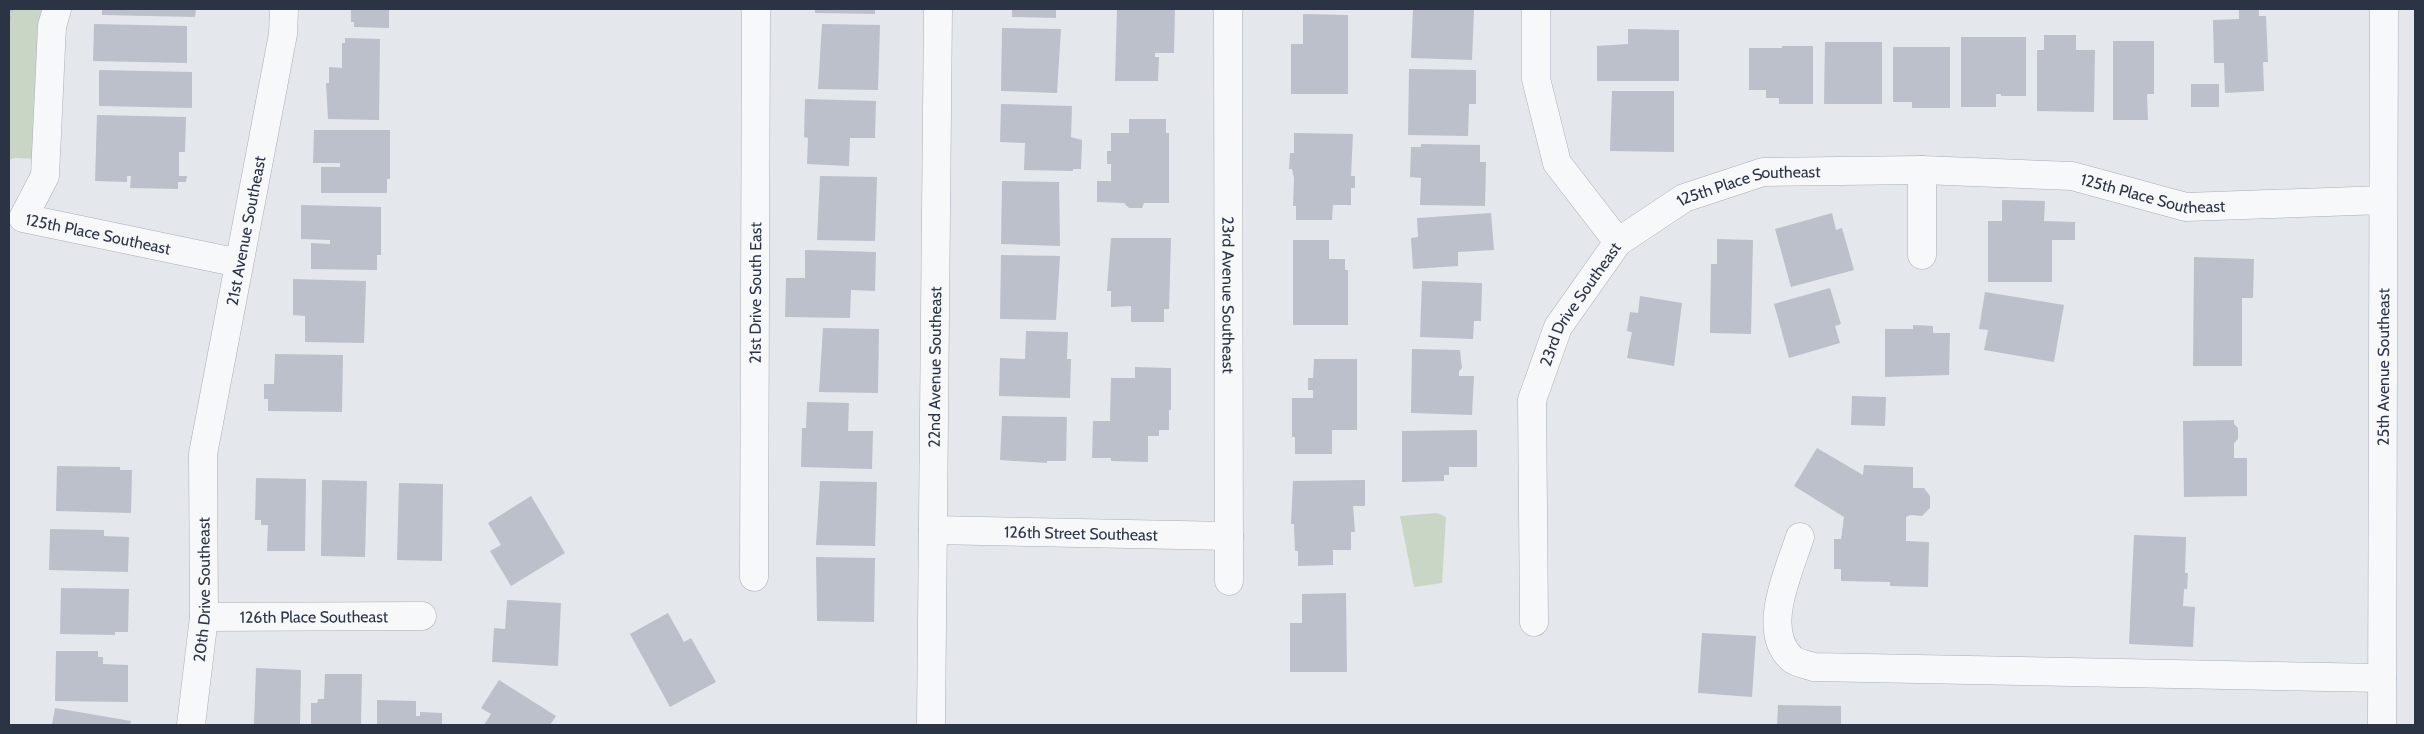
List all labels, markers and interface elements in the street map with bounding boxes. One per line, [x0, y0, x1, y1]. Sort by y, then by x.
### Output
street label: 21st Avenue Southeast [222, 154, 269, 307]
street label: 125th Place Southeast [1673, 162, 1821, 210]
street label: 125th Place Southeast [2079, 169, 2226, 217]
street label: 125th Place Southeast [24, 209, 173, 258]
street label: 23rd Avenue Southeast [1219, 216, 1238, 374]
street label: 21st Drive South East [745, 222, 765, 364]
street label: 23rd Drive Southeast [1535, 238, 1625, 369]
street label: 22nd Avenue Southeast [924, 286, 945, 448]
street label: 25th Avenue Southeast [2373, 288, 2393, 446]
street label: 20th Drive Southeast [189, 516, 214, 663]
street label: 126th Street Southeast [1004, 522, 1159, 544]
street label: 126th Place Southeast [240, 607, 389, 626]

